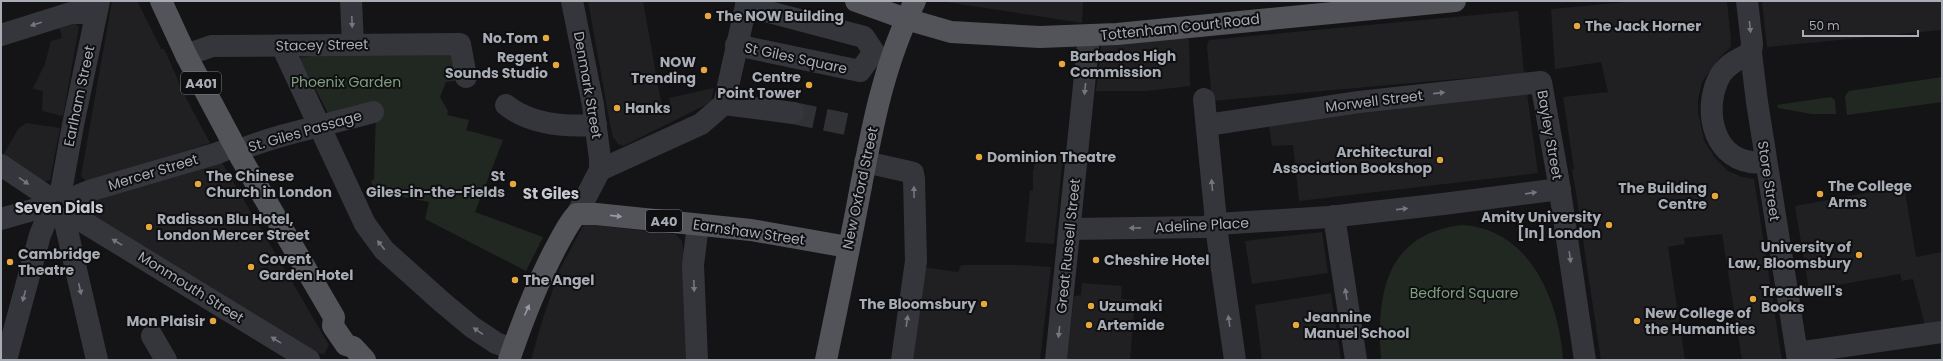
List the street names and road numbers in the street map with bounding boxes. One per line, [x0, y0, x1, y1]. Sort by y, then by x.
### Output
street label: Tottenham Court Road [1099, 9, 1261, 45]
street label: Denmark Street [569, 30, 607, 140]
street label: Stacey Street [276, 34, 368, 56]
street label: St Giles Square [743, 37, 850, 79]
street label: Earlham Street [59, 44, 99, 148]
road number: A401 [181, 72, 221, 94]
street label: Morwell Street [1324, 85, 1424, 117]
street label: Bayley Street [1532, 89, 1568, 181]
street label: St. Giles Passage [246, 105, 364, 157]
street label: New Oxford Street [837, 125, 883, 251]
street label: Store Street [1753, 139, 1785, 223]
street label: Mercer Street [106, 149, 200, 195]
street label: Great Russell Street [1051, 178, 1085, 314]
road number: A40 [646, 210, 682, 232]
street label: Adeline Place [1155, 213, 1250, 237]
street label: Earnshaw Street [692, 214, 806, 250]
street label: Monmouth Street [134, 246, 248, 328]

